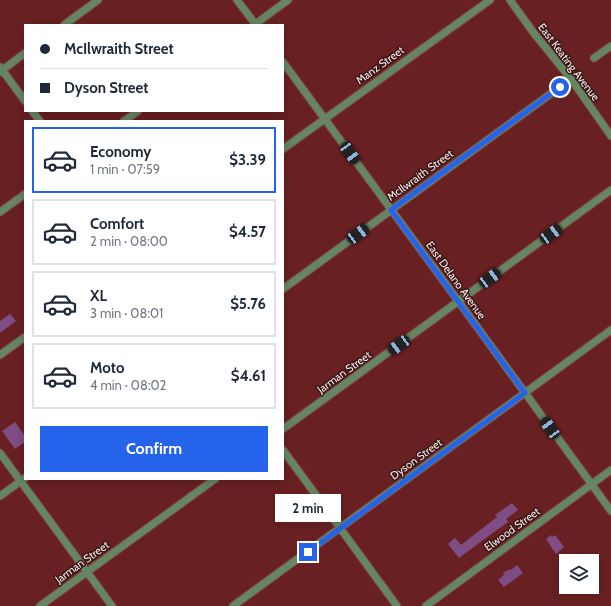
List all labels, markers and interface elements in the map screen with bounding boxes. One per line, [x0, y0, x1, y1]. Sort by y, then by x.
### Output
street label: East Keating Avenue [535, 20, 603, 104]
text: McIlwraith Street [64, 40, 174, 58]
street label: Manz Street [353, 43, 407, 87]
route start [551, 78, 569, 96]
text: Dyson Street [64, 79, 148, 97]
car [338, 140, 362, 166]
icon: car [42, 142, 78, 178]
text: Economy [90, 143, 151, 161]
street label: McIlwraith Street [384, 146, 456, 204]
text: $3.39 [229, 151, 266, 169]
text: 1 min · 07:59 [90, 161, 160, 177]
icon: car [42, 214, 78, 250]
text: Comfort [90, 215, 144, 233]
car [345, 222, 371, 246]
car [538, 222, 564, 246]
text: $4.57 [229, 223, 266, 241]
text: 2 min · 08:00 [90, 233, 168, 249]
street label: East Delano Avenue [423, 238, 489, 322]
car [477, 266, 503, 290]
icon: car [42, 286, 78, 322]
text: XL [90, 287, 107, 305]
text: $5.76 [230, 295, 266, 313]
text: 3 min · 08:01 [90, 305, 163, 321]
car [386, 333, 412, 357]
street label: Jarman Street [313, 348, 374, 397]
icon: car [42, 358, 78, 394]
text: Moto [90, 359, 124, 377]
text: $4.61 [231, 367, 266, 385]
text: 4 min · 08:02 [90, 377, 166, 393]
car [538, 415, 562, 441]
button: Confirm [40, 426, 268, 472]
street label: Dyson Street [387, 435, 445, 483]
callout: 2 min [275, 494, 341, 522]
text: 2 min [292, 500, 324, 516]
street label: Elwood Street [481, 504, 543, 554]
street label: Jarman Street [51, 538, 112, 587]
route end [299, 543, 317, 561]
map controls [559, 554, 599, 594]
button: layers [559, 554, 599, 594]

